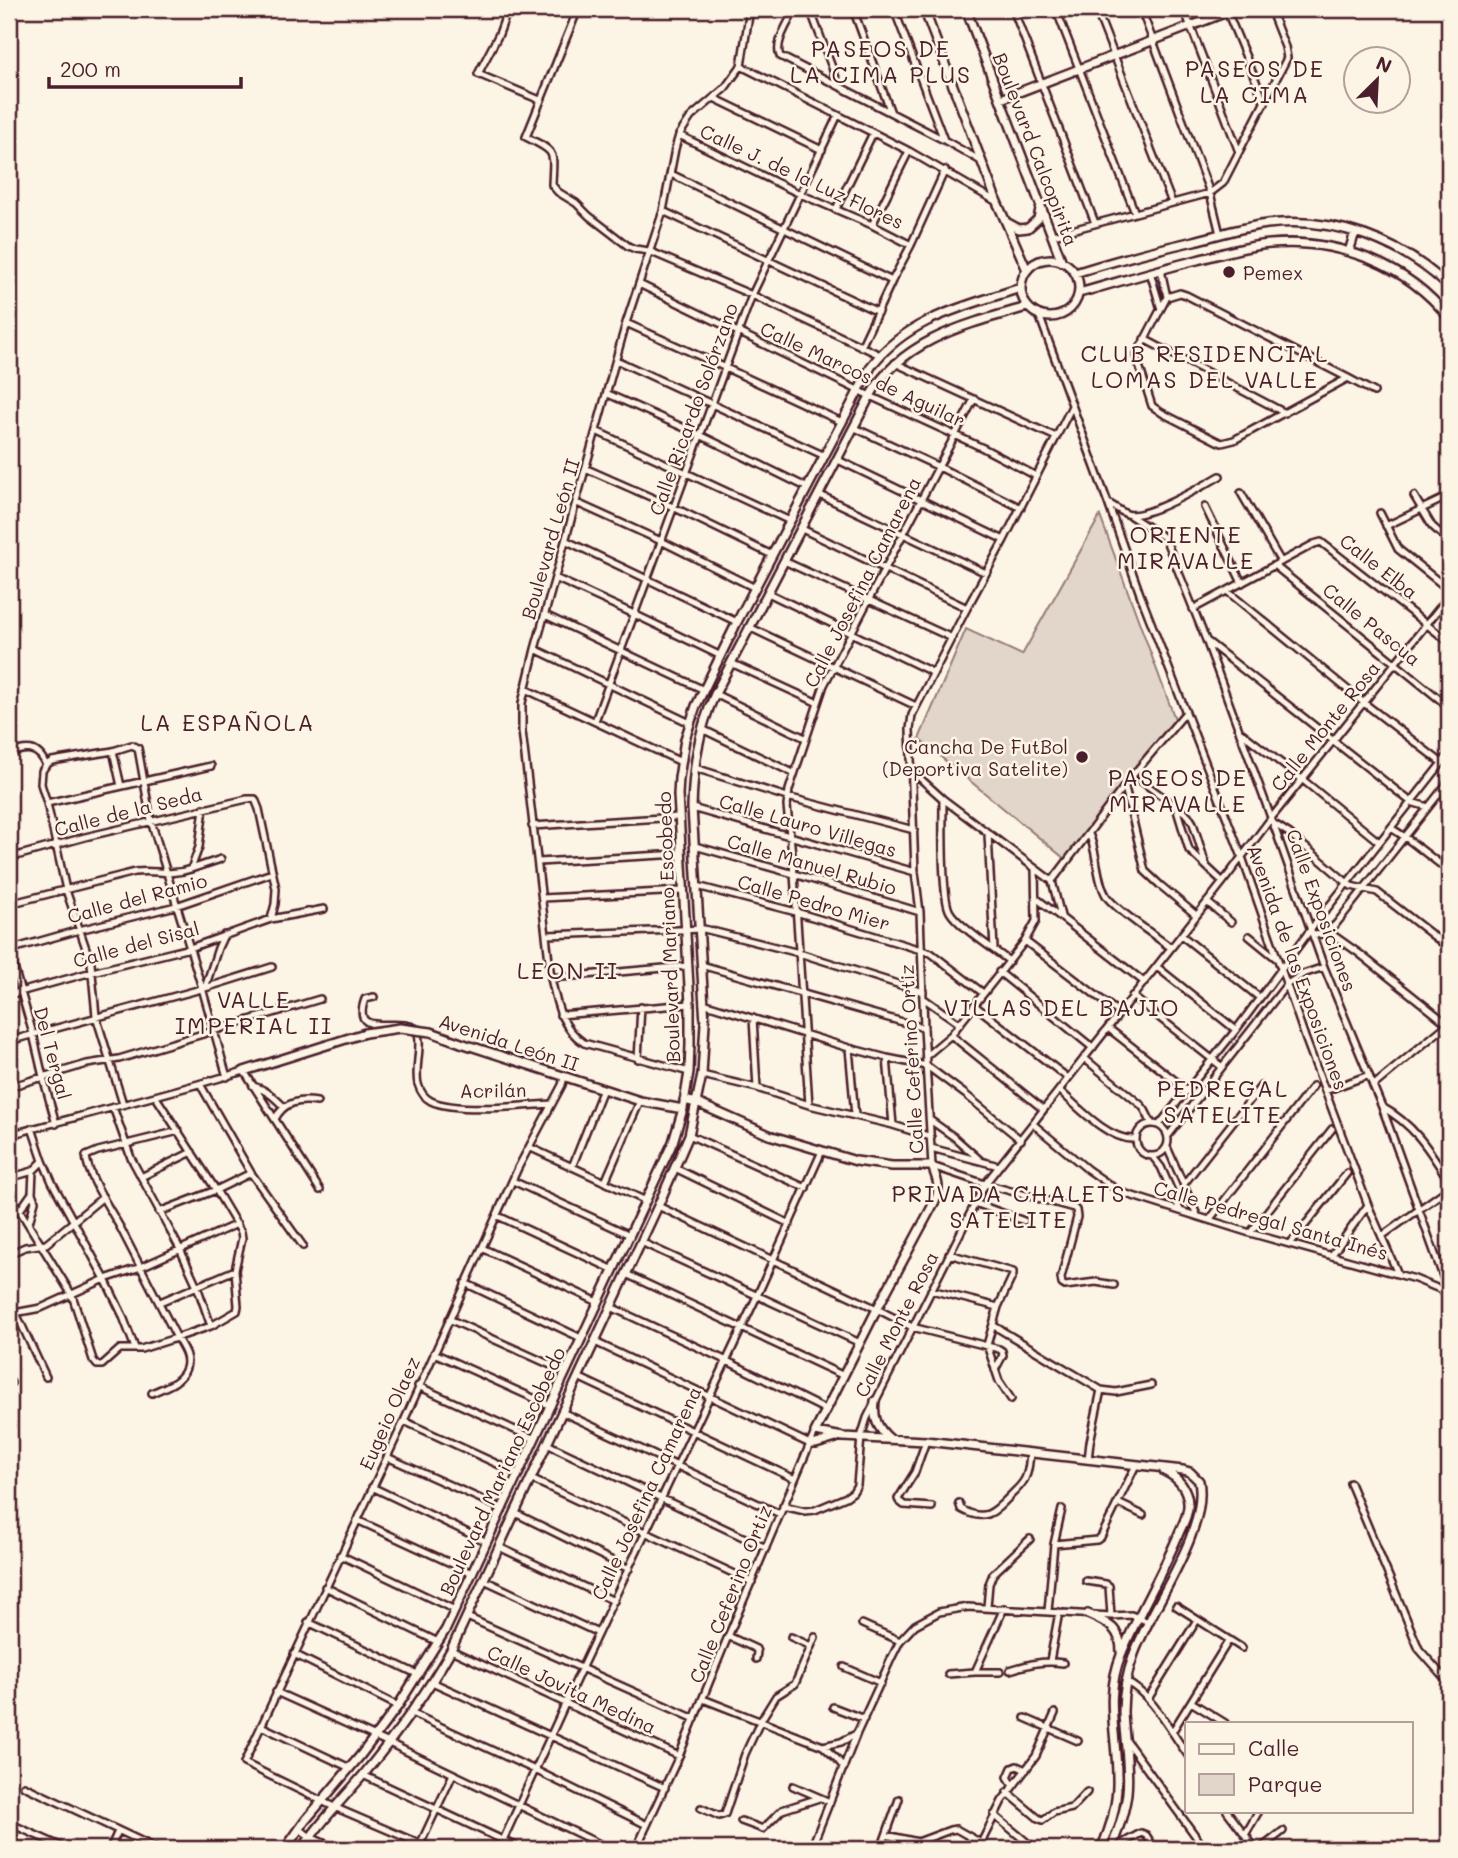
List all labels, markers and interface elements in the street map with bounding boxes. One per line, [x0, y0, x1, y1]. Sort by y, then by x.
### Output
district label: PASEOS DE LA CIMA PLUS [790, 33, 972, 89]
scale bar [49, 46, 242, 90]
north arrow [1342, 46, 1412, 116]
street label: Boulevard Calcopirita [988, 49, 1084, 249]
text: N [1372, 50, 1396, 78]
district label: PASEOS DE LA CIMA [1185, 53, 1325, 109]
text: 200 m [60, 55, 121, 82]
street label: Calle J. de la Luz Flores [696, 118, 908, 234]
place label: Pemex [1243, 260, 1303, 285]
marker: Pemex [1221, 264, 1237, 280]
street label: Calle Ricardo Solórzano [643, 299, 743, 519]
street label: Calle Marcos de Aguilar [756, 315, 970, 433]
district label: CLUB RESIDENCIAL LOMAS DEL VALLE [1081, 338, 1329, 394]
street label: Boulevard León II [515, 456, 585, 622]
street label: Calle Josefina Camarena [798, 472, 926, 692]
district label: ORIENTE MIRAVALLE [1117, 519, 1255, 575]
street label: Calle Elba [1335, 528, 1423, 604]
street label: Calle Pascua [1318, 577, 1426, 671]
street label: Calle Monte Rosa [1265, 656, 1385, 796]
district label: LA ESPAÑOLA [141, 707, 315, 737]
place label: Cancha De FutBol (Deportiva Satelite) [882, 734, 1068, 781]
marker: Cancha De FutBol (Deportiva Satelite) [1074, 749, 1090, 765]
district label: PASEOS DE MIRAVALLE [1108, 762, 1248, 818]
street label: Calle de la Seda [51, 781, 205, 841]
street label: Calle Lauro Villegas [716, 788, 900, 862]
street label: Boulevard Mariano Escobedo [651, 791, 685, 1063]
street label: Calle Exposiciones [1281, 825, 1363, 995]
street label: Calle Manuel Rubio [724, 828, 900, 900]
street label: Avenida de las Exposiciones [1242, 841, 1354, 1093]
street label: Calle del Ramio [64, 867, 210, 929]
street label: Calle Pedro Mier [735, 868, 893, 936]
street label: Calle del Sisal [70, 915, 202, 973]
district label: LEON II [517, 955, 619, 985]
street label: Calle Ceferino Ortiz [894, 964, 928, 1154]
district label: VALLE IMPERIAL II [175, 984, 333, 1040]
district label: VILLAS DEL BAJIO [944, 992, 1180, 1022]
street label: Del Tergal [29, 1004, 77, 1102]
street label: Avenida León II [436, 1008, 582, 1076]
district label: PEDREGAL SATELITE [1157, 1073, 1289, 1129]
street label: Acrilán [459, 1077, 527, 1103]
street label: Calle Pedregal Santa Inés [1151, 1175, 1391, 1265]
district label: PRIVADA CHALETS SATELITE [892, 1178, 1126, 1234]
street label: Calle Monte Rosa [848, 1247, 944, 1401]
street label: Boulevard Mariano Escobedo [433, 1343, 571, 1599]
street label: Eugeio Olaez [353, 1353, 425, 1473]
street label: Calle Josefina Camarena [585, 1382, 707, 1604]
street label: Calle Ceferino Ortiz [683, 1501, 777, 1687]
street label: Calle Jovita Medina [483, 1639, 661, 1739]
legend [1185, 1722, 1412, 1812]
text: Calle [1248, 1734, 1300, 1761]
text: Parque [1248, 1770, 1322, 1797]

